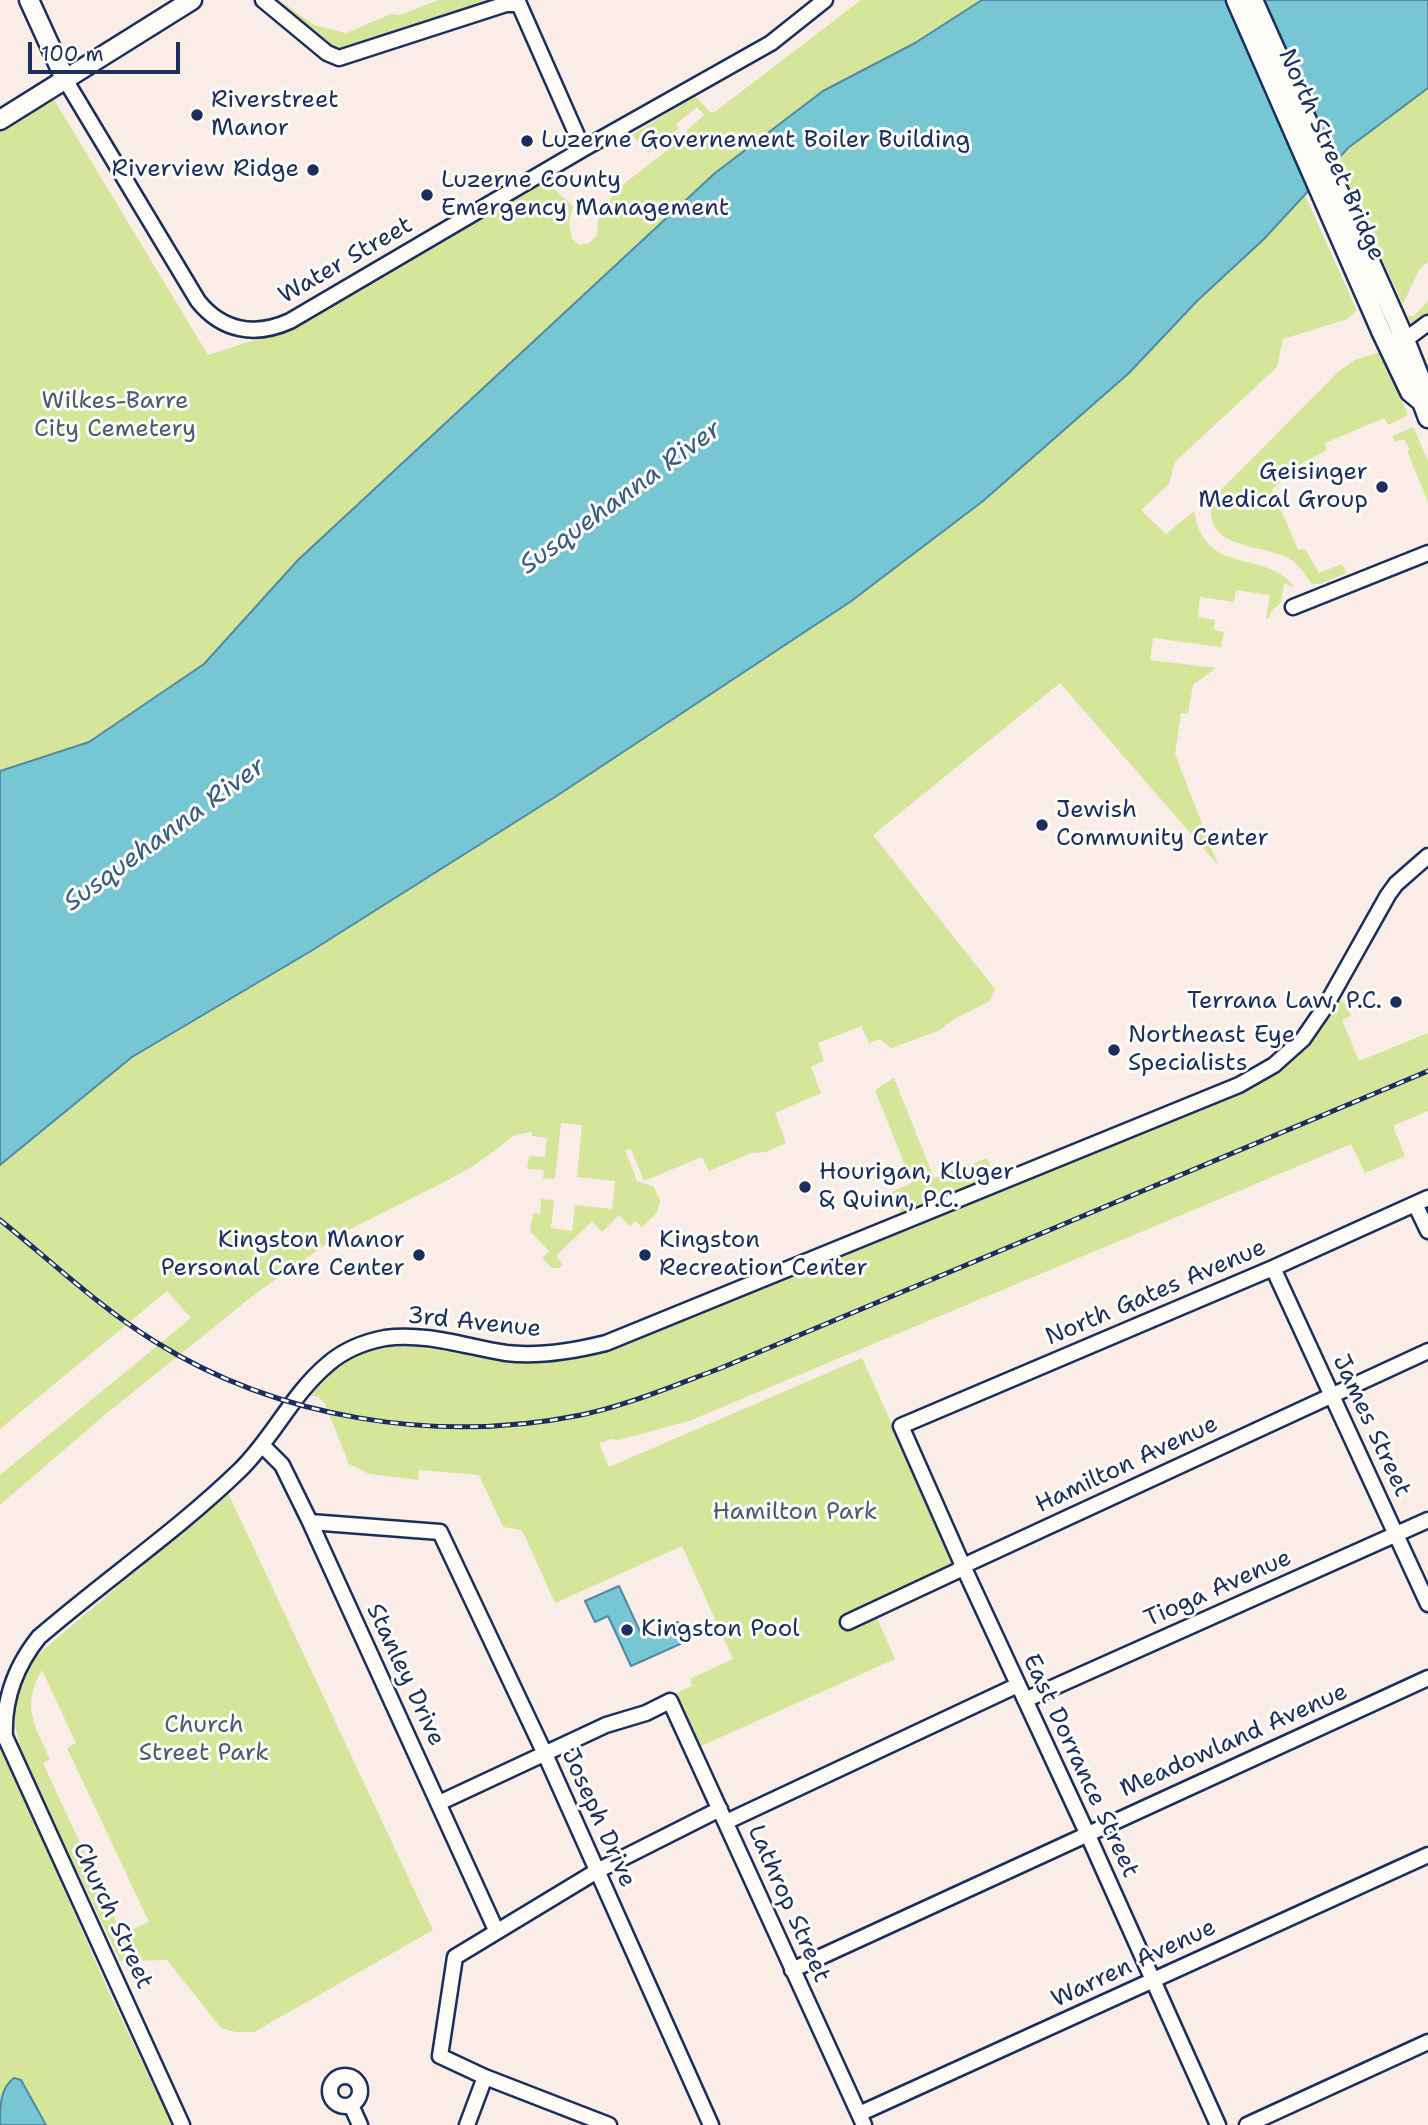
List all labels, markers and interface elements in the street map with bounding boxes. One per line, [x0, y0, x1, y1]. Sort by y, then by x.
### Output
scale bar [32, 28, 184, 72]
text: 100 m [41, 40, 104, 68]
street label: North Street Bridge [1271, 44, 1391, 266]
place label: Riverstreet Manor [211, 87, 339, 143]
marker: Riverstreet Manor [189, 107, 205, 123]
place label: Luzerne Governement Boiler Building [541, 127, 970, 155]
marker: Luzerne Governement Boiler Building [519, 133, 535, 149]
place label: Riverview Ridge [112, 156, 299, 184]
marker: Riverview Ridge [305, 162, 321, 178]
place label: Luzerne County Emergency Management [441, 167, 729, 223]
marker: Luzerne County Emergency Management [419, 187, 435, 203]
street label: Water Street [274, 211, 418, 311]
park label: Wilkes-Barre City Cemetery [34, 388, 196, 444]
water label: Susquehanna River [514, 414, 728, 582]
place label: Geisinger Medical Group [1198, 459, 1368, 515]
marker: Geisinger Medical Group [1374, 479, 1390, 495]
water label: Susquehanna River [58, 751, 272, 919]
place label: Jewish Community Center [1056, 797, 1269, 853]
marker: Jewish Community Center [1034, 817, 1050, 833]
place label: Terrana Law, P.C. [1187, 988, 1382, 1016]
marker: Terrana Law, P.C. [1388, 994, 1404, 1010]
place label: Northeast Eye Specialists [1128, 1022, 1295, 1078]
marker: Northeast Eye Specialists [1106, 1042, 1122, 1058]
place label: Hourigan, Kluger & Quinn, P.C. [819, 1159, 1014, 1215]
marker: Hourigan, Kluger & Quinn, P.C. [797, 1179, 813, 1195]
place label: Kingston Manor Personal Care Center [161, 1227, 405, 1283]
place label: Kingston Recreation Center [659, 1227, 868, 1283]
street label: North Gates Avenue [1041, 1234, 1271, 1352]
marker: Kingston Manor Personal Care Center [411, 1247, 427, 1263]
marker: Kingston Recreation Center [637, 1247, 653, 1263]
street label: 3rd Avenue [406, 1302, 542, 1344]
street label: James Street [1326, 1350, 1416, 1502]
street label: Hamilton Avenue [1031, 1410, 1223, 1520]
park label: Hamilton Park [713, 1499, 877, 1527]
street label: Tioga Avenue [1140, 1544, 1296, 1634]
street label: Stanley Drive [359, 1599, 451, 1751]
place label: Kingston Pool [641, 1616, 800, 1644]
marker: Kingston Pool [619, 1622, 635, 1638]
street label: East Dorrance Street [1016, 1650, 1144, 1882]
street label: Meadowland Avenue [1116, 1678, 1352, 1804]
park label: Church Street Park [139, 1712, 269, 1768]
street label: Joseph Drive [555, 1744, 641, 1892]
street label: Lathrop Street [740, 1821, 836, 1987]
street label: Church Street [66, 1838, 158, 1994]
street label: Warren Avenue [1047, 1913, 1221, 2015]

